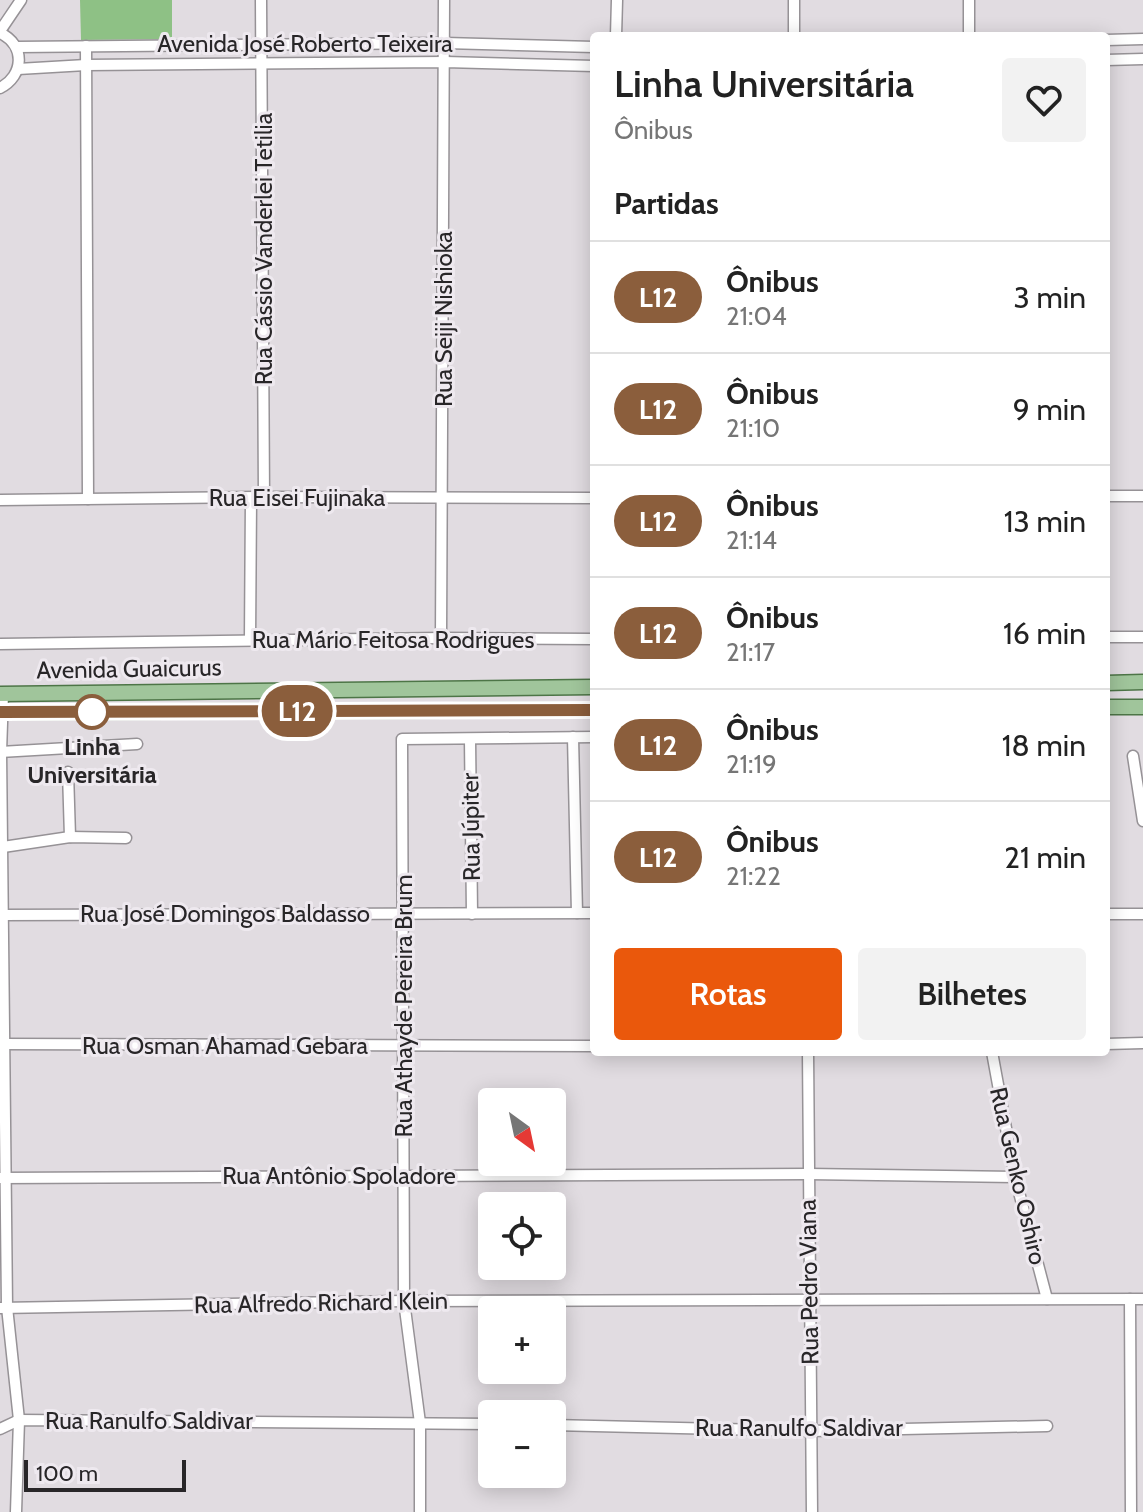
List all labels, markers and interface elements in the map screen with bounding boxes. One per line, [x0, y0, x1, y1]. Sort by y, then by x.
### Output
street label: Avenida José Roberto Teixeira [157, 29, 453, 58]
button: heart [1002, 58, 1086, 142]
text: Linha Universitária [614, 60, 914, 107]
street label: Rua Cássio Vanderlei Tetilia [249, 112, 278, 385]
text: Ônibus [614, 114, 693, 146]
text: Partidas [614, 185, 719, 222]
street label: Rua Seiji Nishioka [429, 231, 458, 407]
text: Ônibus [726, 263, 819, 300]
text: 3 min [1014, 279, 1086, 316]
text: L12 [639, 280, 677, 314]
text: 21:04 [726, 300, 787, 332]
text: Ônibus [726, 375, 819, 412]
text: 9 min [1013, 391, 1086, 428]
text: L12 [639, 392, 677, 426]
text: 21:10 [726, 412, 780, 444]
street label: Rua Eisei Fujinaka [209, 483, 386, 512]
text: Ônibus [726, 487, 819, 524]
text: 13 min [1004, 503, 1086, 540]
text: L12 [639, 504, 677, 538]
text: 21:14 [726, 524, 777, 556]
text: Ônibus [726, 599, 819, 636]
text: 16 min [1003, 615, 1086, 652]
text: L12 [639, 616, 677, 650]
street label: Rua Mário Feitosa Rodrigues [252, 625, 534, 654]
text: 21:17 [726, 636, 775, 668]
street label: Avenida Guaicurus [36, 652, 222, 685]
line badge: L12 [251, 685, 343, 737]
text: L12 [278, 694, 316, 728]
marker: Linha Universitária [75, 695, 109, 729]
text: Ônibus [726, 711, 819, 748]
text: 18 min [1002, 727, 1086, 764]
text: L12 [639, 728, 677, 762]
place label: Linha Universitária [27, 732, 157, 789]
text: 21:19 [726, 748, 777, 780]
street label: Rua Júpiter [455, 772, 486, 881]
text: Ônibus [726, 823, 819, 860]
text: 21 min [1004, 839, 1086, 876]
text: L12 [639, 840, 677, 874]
text: 21:22 [726, 860, 781, 892]
street label: Rua Athayde Pereira Brum [389, 875, 418, 1137]
street label: Rua José Domingos Baldasso [80, 899, 370, 928]
button: Rotas [614, 948, 842, 1040]
button: Bilhetes [858, 948, 1086, 1040]
street label: Rua Osman Ahamad Gebara [82, 1031, 368, 1060]
street label: Rua Genko Oshiro [984, 1084, 1053, 1267]
north arrow [478, 1088, 566, 1176]
map controls [478, 1088, 566, 1488]
street label: Rua Antônio Spoladore [222, 1161, 456, 1190]
button: locate [478, 1192, 566, 1280]
street label: Rua Pedro Viana [793, 1198, 824, 1365]
street label: Rua Alfredo Richard Klein [194, 1286, 448, 1319]
button: + [478, 1296, 566, 1384]
button: − [478, 1400, 566, 1488]
street label: Rua Ranulfo Saldivar [45, 1406, 253, 1435]
street label: Rua Ranulfo Saldivar [695, 1413, 903, 1442]
scale bar [24, 1456, 186, 1492]
text: 100 m [36, 1460, 98, 1487]

